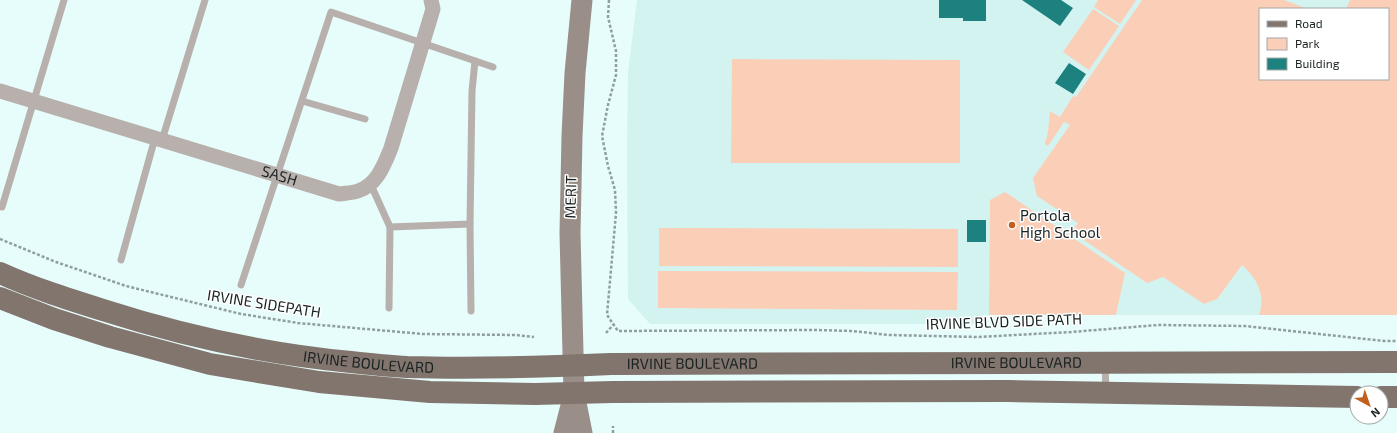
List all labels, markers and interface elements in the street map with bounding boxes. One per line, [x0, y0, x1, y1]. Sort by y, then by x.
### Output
legend [1259, 8, 1389, 80]
text: Road [1295, 16, 1323, 30]
text: Park [1295, 36, 1320, 50]
text: Building [1295, 56, 1340, 70]
street label: SASH [260, 161, 300, 189]
street label: MERIT [561, 175, 579, 219]
place label: Portola High School [1020, 206, 1101, 241]
marker: Portola High School [1007, 220, 1017, 230]
street label: IRVINE SIDEPATH [206, 285, 322, 321]
street label: IRVINE BLVD SIDE PATH [926, 309, 1082, 333]
street label: IRVINE BOULEVARD [302, 346, 434, 376]
street label: IRVINE BOULEVARD [951, 353, 1082, 371]
street label: IRVINE BOULEVARD [627, 354, 758, 372]
north arrow [1349, 385, 1389, 425]
text: N [1368, 406, 1383, 421]

